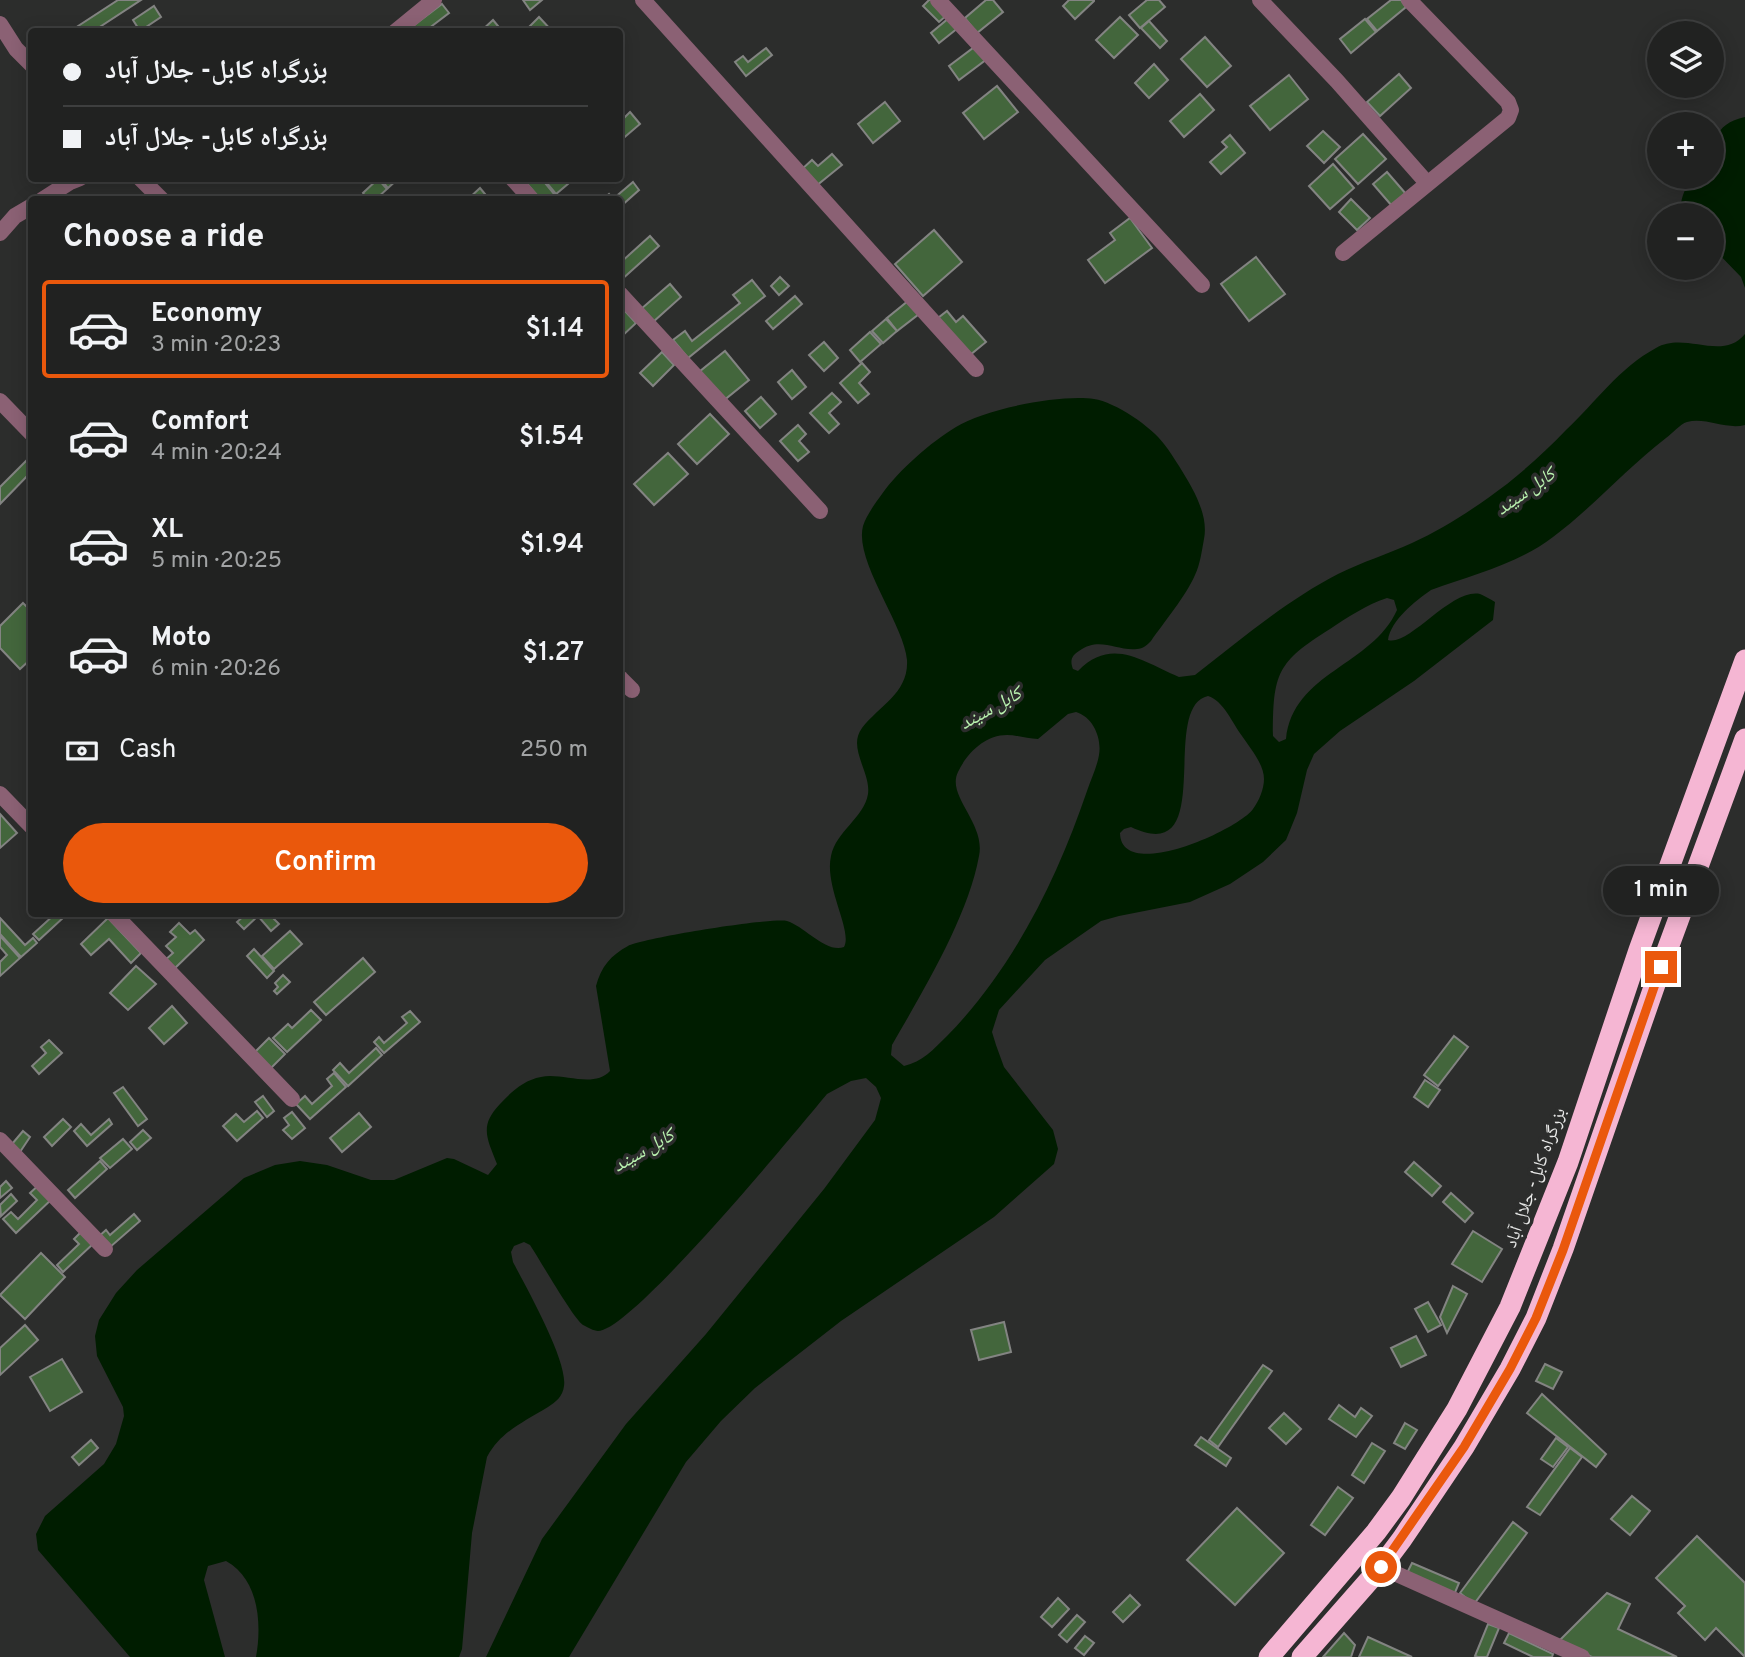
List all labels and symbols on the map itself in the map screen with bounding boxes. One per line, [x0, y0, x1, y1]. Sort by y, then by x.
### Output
water label: کابل سيند [1492, 461, 1563, 521]
water label: کابل سيند [956, 681, 1029, 736]
callout: 1 min [1603, 866, 1719, 914]
route end [1645, 951, 1677, 983]
street label: بزرگراه کابل- جلال آباد [1500, 1105, 1572, 1251]
water label: کابل سيند [609, 1122, 682, 1178]
route start [1365, 1551, 1397, 1583]

